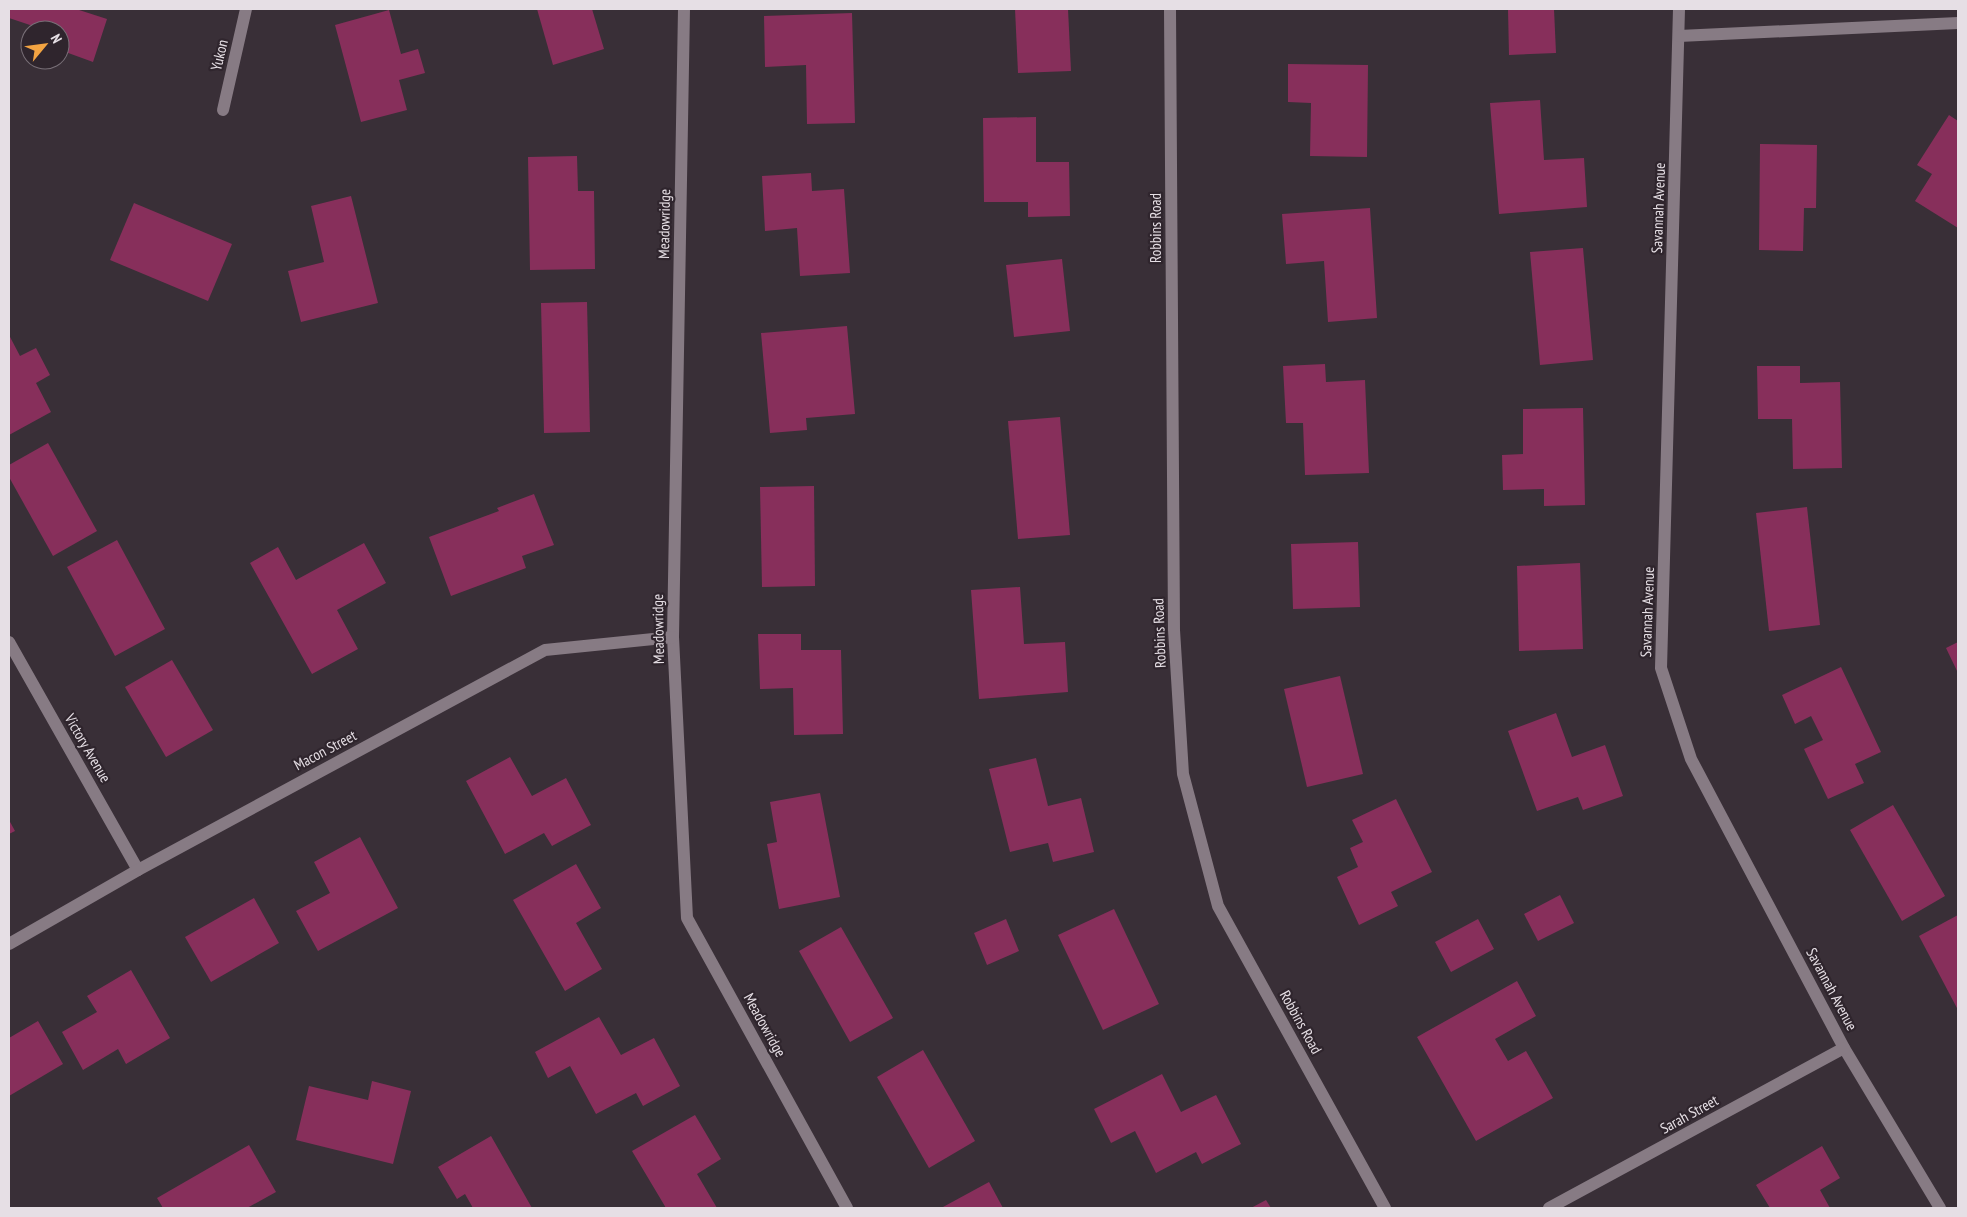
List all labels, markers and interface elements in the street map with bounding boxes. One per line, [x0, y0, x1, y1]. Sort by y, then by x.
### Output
north arrow [20, 20, 70, 70]
text: N [47, 31, 66, 46]
street label: Yukon [206, 38, 232, 72]
street label: Savannah Avenue [1647, 162, 1669, 254]
street label: Meadowridge [654, 189, 674, 259]
street label: Robbins Road [1146, 193, 1165, 263]
street label: Savannah Avenue [1636, 566, 1658, 658]
street label: Meadowridge [648, 594, 668, 664]
street label: Robbins Road [1148, 598, 1170, 668]
street label: Victory Avenue [60, 709, 115, 786]
street label: Macon Street [291, 726, 359, 774]
street label: Savannah Avenue [1802, 944, 1862, 1034]
street label: Robbins Road [1276, 987, 1326, 1057]
street label: Meadowridge [740, 990, 790, 1060]
street label: Sarah Street [1657, 1090, 1721, 1138]

